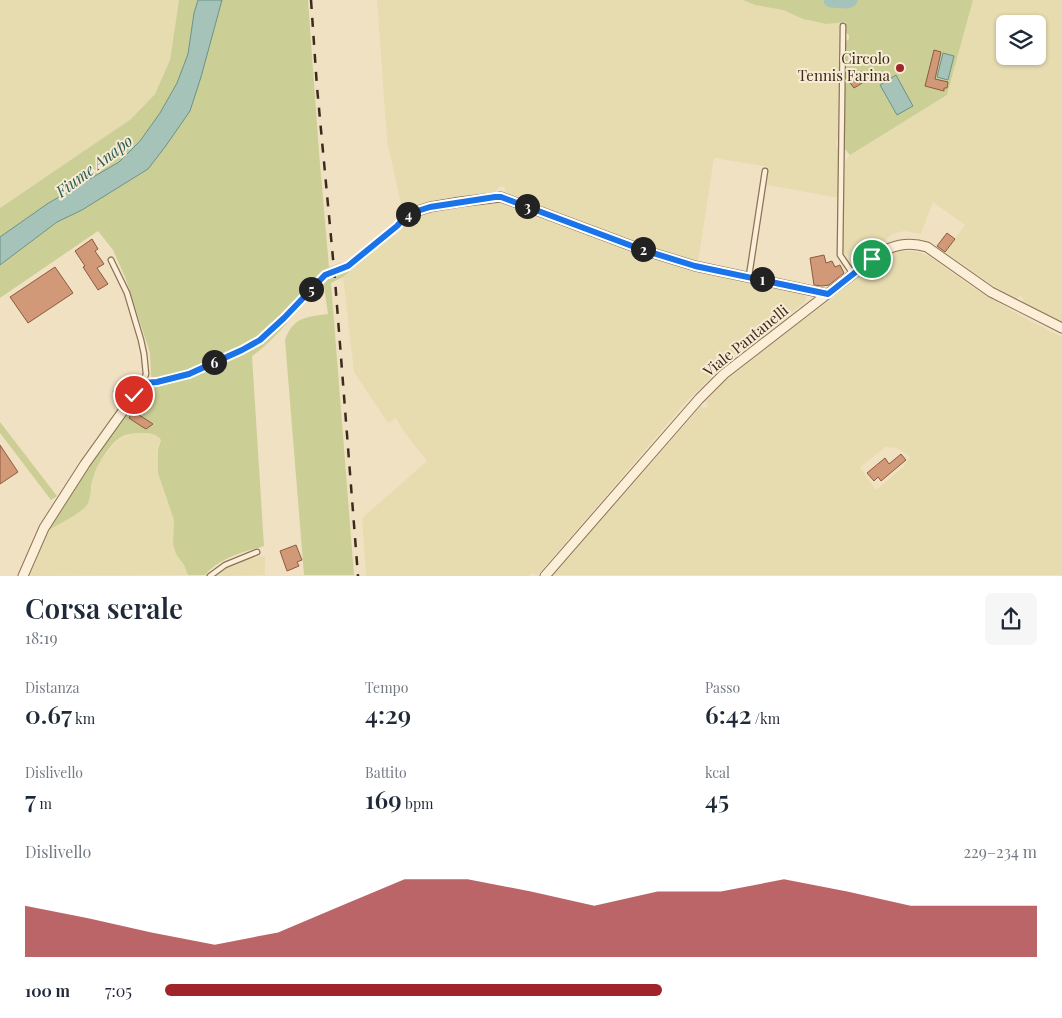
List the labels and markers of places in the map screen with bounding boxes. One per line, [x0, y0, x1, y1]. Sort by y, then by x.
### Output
place label: Circolo Tennis Farina [798, 48, 891, 85]
marker: Circolo Tennis Farina [894, 62, 906, 74]
pin: 3 [514, 194, 540, 218]
pin: 4 [396, 202, 420, 226]
pin: 2 [630, 236, 656, 262]
pin [851, 238, 893, 280]
pin: 1 [750, 266, 774, 292]
pin: 5 [298, 276, 324, 302]
pin: 6 [202, 350, 226, 374]
pin [113, 374, 155, 416]

